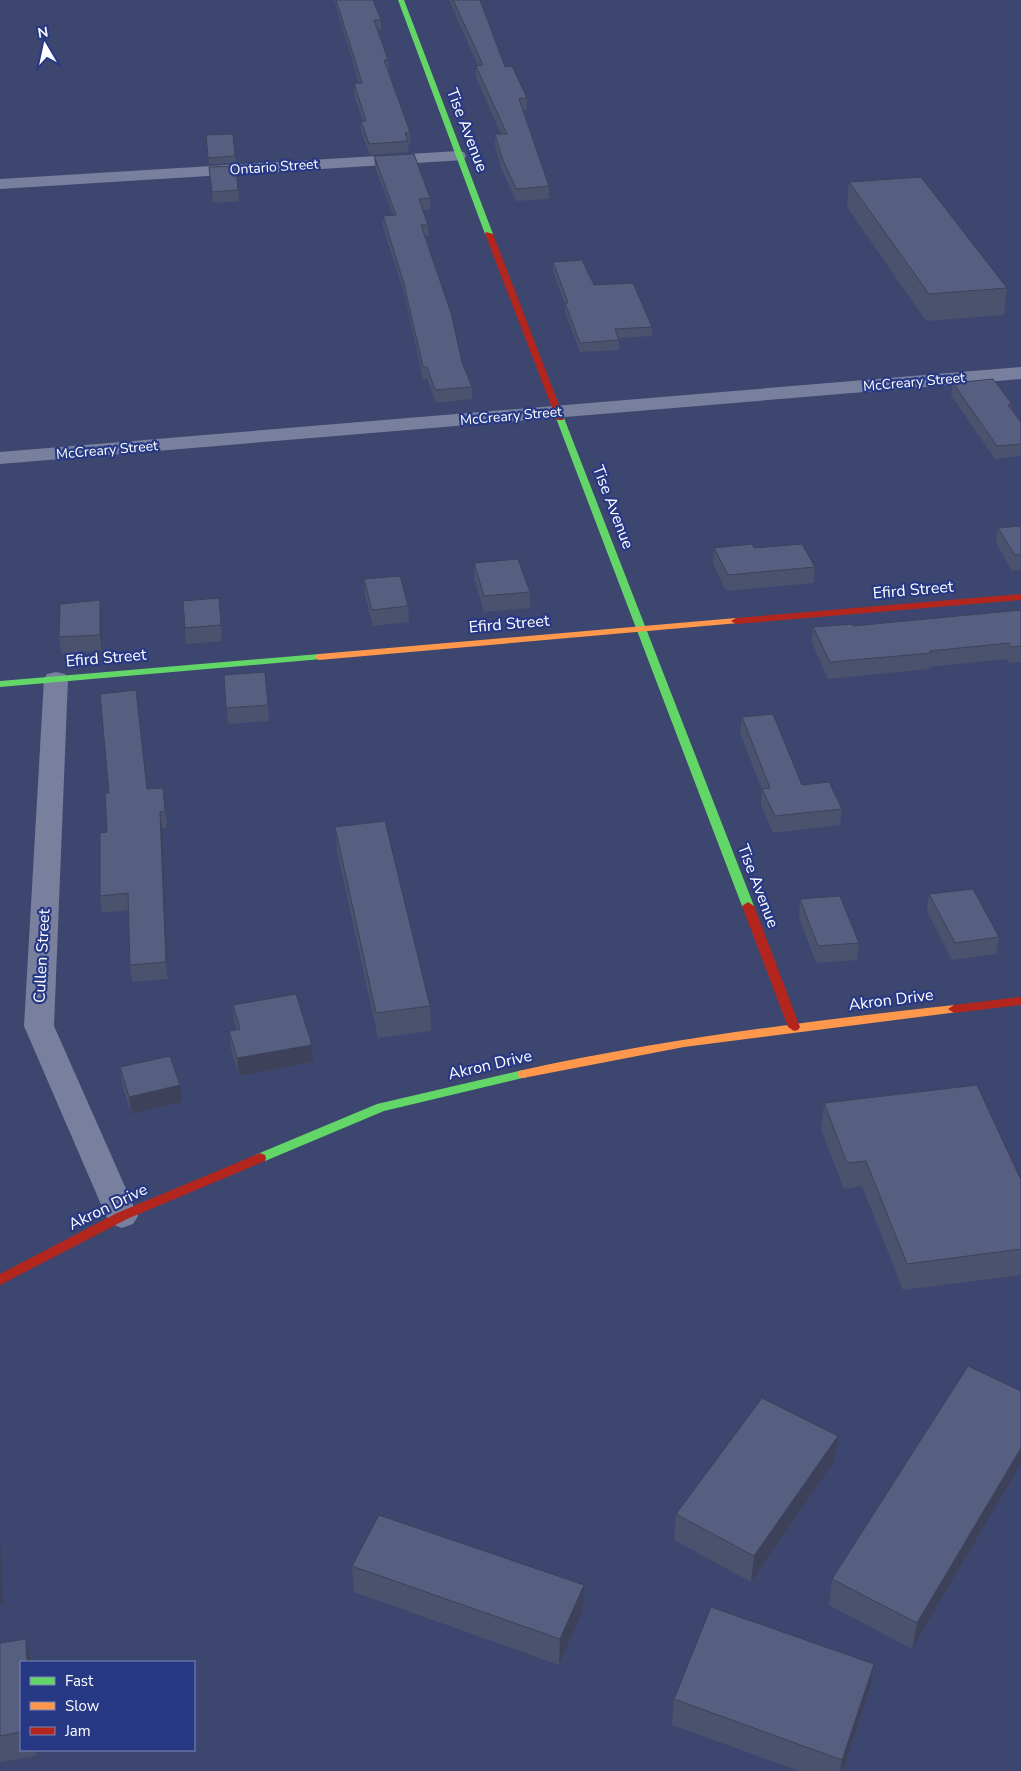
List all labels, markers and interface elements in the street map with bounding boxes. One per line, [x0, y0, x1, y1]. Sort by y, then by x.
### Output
north arrow [20, 20, 70, 70]
text: N [36, 22, 50, 43]
street label: Tise Avenue [441, 85, 493, 175]
street label: Ontario Street [229, 154, 319, 180]
street label: McCreary Street [862, 368, 966, 396]
street label: McCreary Street [459, 402, 563, 430]
street label: McCreary Street [55, 436, 159, 464]
street label: Tise Avenue [587, 462, 639, 552]
street label: Efird Street [872, 575, 955, 604]
street label: Efird Street [468, 609, 551, 638]
street label: Efird Street [65, 643, 148, 672]
street label: Tise Avenue [732, 841, 784, 931]
street label: Cullen Street [29, 908, 55, 1004]
street label: Akron Drive [847, 984, 935, 1016]
street label: Akron Drive [446, 1045, 534, 1085]
street label: Akron Drive [65, 1178, 151, 1236]
legend [20, 1661, 195, 1751]
text: Fast [65, 1671, 94, 1691]
text: Slow [65, 1696, 100, 1716]
text: Jam [64, 1721, 91, 1741]

